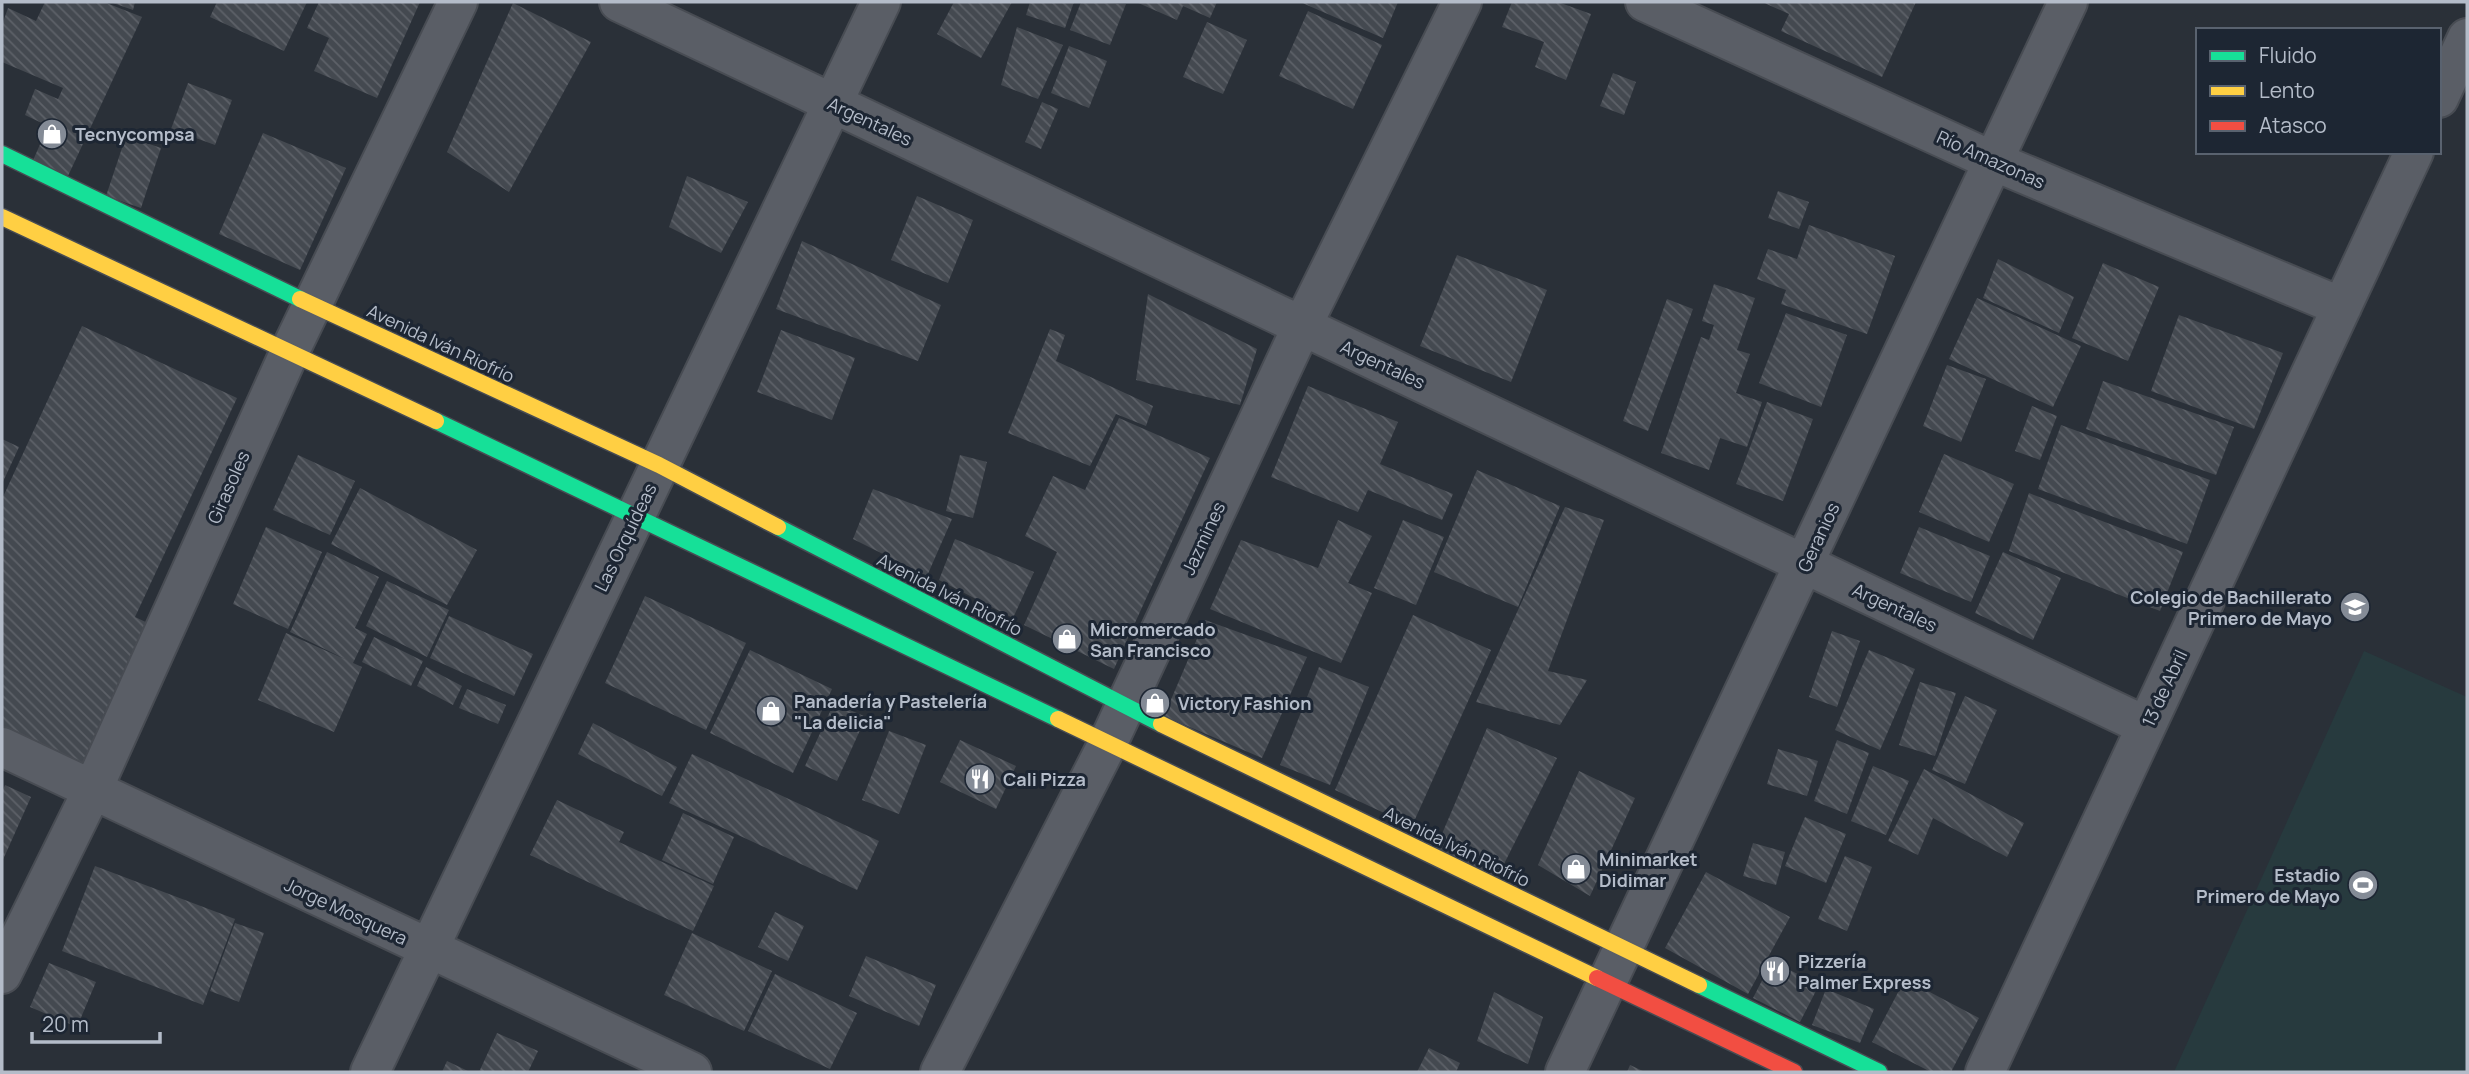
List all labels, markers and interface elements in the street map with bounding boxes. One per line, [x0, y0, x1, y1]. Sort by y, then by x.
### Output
legend [2196, 28, 2441, 154]
text: Fluido [2259, 41, 2317, 69]
text: Lento [2259, 76, 2315, 104]
street label: Argentales [824, 91, 916, 151]
text: Atasco [2259, 111, 2327, 139]
shop icon: Tecnycompsa [35, 117, 69, 151]
place label: Tecnycompsa [75, 122, 195, 146]
street label: Río Amazonas [1933, 124, 2049, 194]
street label: Avenida Iván Riofrío [363, 298, 519, 388]
street label: Argentales [1337, 334, 1429, 394]
street label: Girasoles [201, 447, 255, 527]
street label: Las Orquídeas [588, 479, 662, 595]
street label: Jazmines [1176, 498, 1230, 578]
street label: Geranios [1791, 498, 1845, 576]
street label: Avenida Iván Riofrío [873, 547, 1027, 641]
street label: Argentales [1849, 577, 1941, 637]
place label: Colegio de Bachillerato Primero de Mayo [2130, 585, 2332, 630]
school or university icon: Colegio de Bachillerato Primero de Mayo [2338, 590, 2372, 624]
place label: Micromercado San Francisco [1090, 617, 1216, 662]
shop icon: Micromercado San Francisco [1050, 622, 1084, 656]
street label: 13 de Abril [2136, 646, 2192, 730]
shop icon: Victory Fashion [1138, 686, 1172, 720]
place label: Panadería y Pastelería "La delicia" [794, 689, 987, 734]
place label: Victory Fashion [1178, 691, 1311, 715]
shop icon: Panadería y Pastelería "La delicia" [754, 694, 788, 728]
restaurant icon: Cali Pizza [963, 762, 997, 796]
place label: Cali Pizza [1003, 767, 1086, 791]
street label: Avenida Iván Riofrío [1380, 800, 1534, 892]
place label: Minimarket Didimar [1599, 847, 1698, 892]
shop icon: Minimarket Didimar [1559, 852, 1593, 886]
place label: Estadio Primero de Mayo [2196, 863, 2340, 908]
sports icon: Estadio Primero de Mayo [2346, 868, 2380, 902]
street label: Jorge Mosquera [281, 872, 411, 950]
place label: Pizzería Palmer Express [1798, 949, 1931, 994]
restaurant icon: Pizzería Palmer Express [1758, 954, 1792, 988]
scale bar [32, 1000, 159, 1044]
text: 20 m [42, 1010, 89, 1038]

